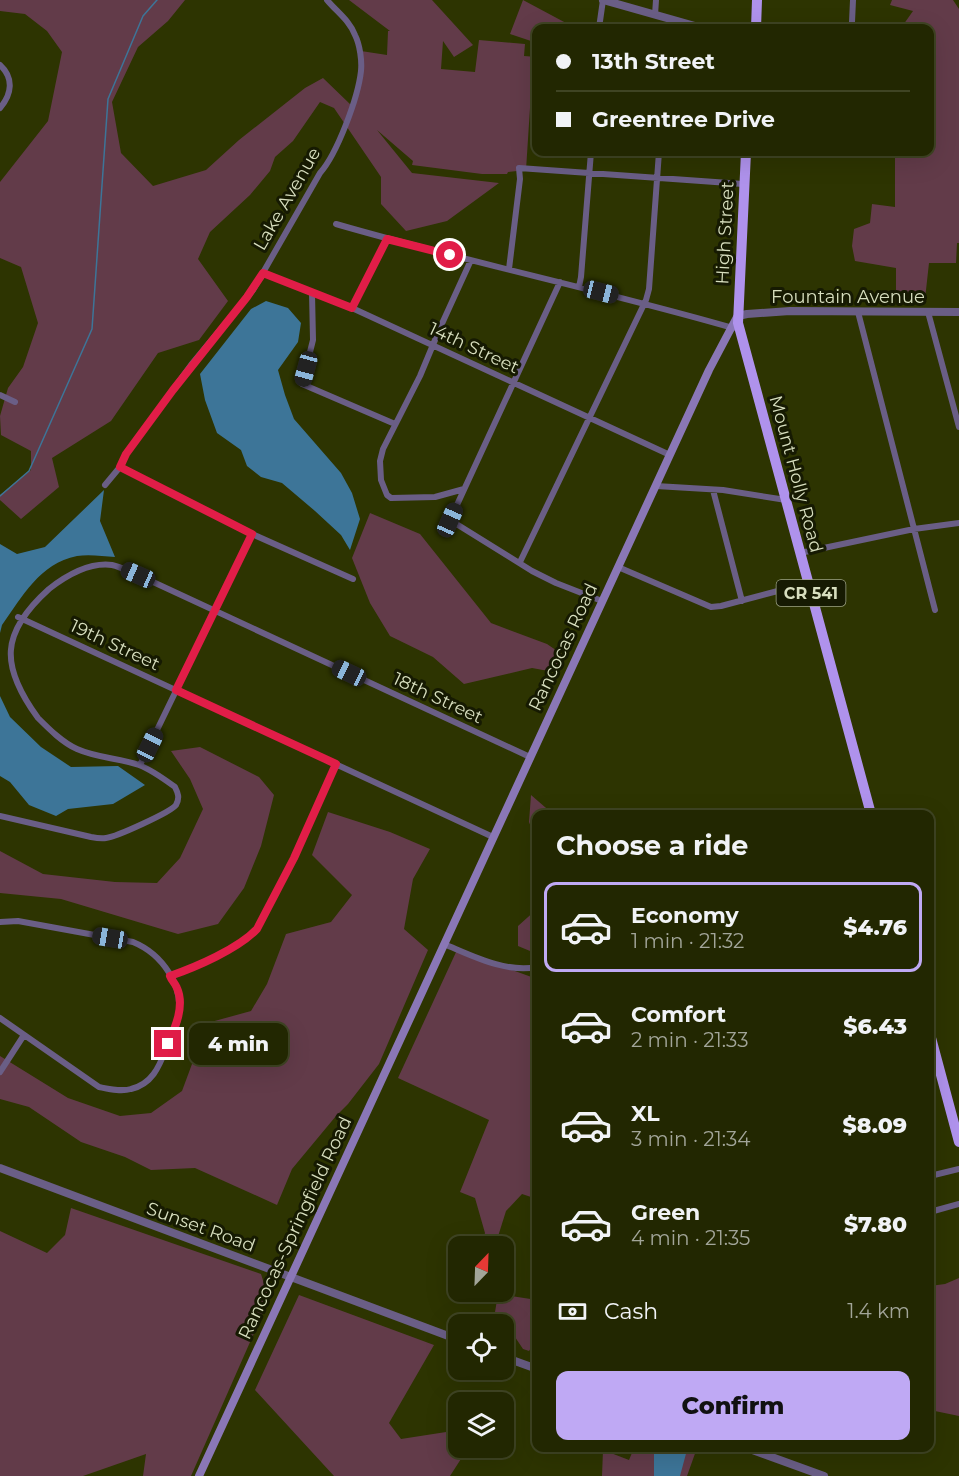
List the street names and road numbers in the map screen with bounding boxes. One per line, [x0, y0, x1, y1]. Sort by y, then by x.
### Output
street label: Lake Avenue [249, 144, 325, 254]
street label: High Street [711, 181, 739, 285]
street label: Fountain Avenue [771, 286, 925, 308]
street label: 14th Street [425, 318, 523, 378]
street label: Mount Holly Road [764, 393, 828, 555]
street label: Rancocas Road [524, 580, 602, 714]
road number: CR 541 [776, 580, 846, 606]
street label: 19th Street [67, 615, 163, 675]
street label: 18th Street [390, 668, 486, 728]
street label: Rancocas-Springfield Road [234, 1113, 356, 1343]
street label: Sunset Road [144, 1197, 258, 1257]

